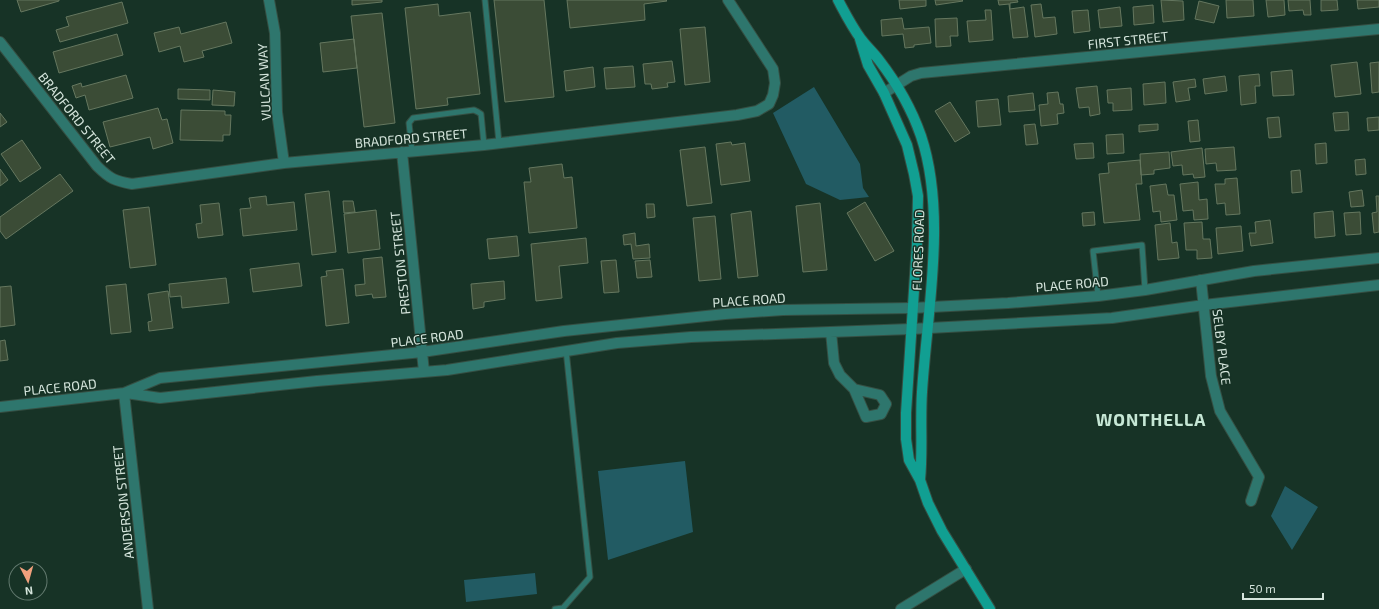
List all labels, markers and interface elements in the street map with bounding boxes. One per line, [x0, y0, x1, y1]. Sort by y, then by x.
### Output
street label: FIRST STREET [1087, 28, 1170, 52]
street label: VULCAN WAY [254, 42, 274, 121]
street label: BRADFORD STREET [35, 69, 119, 167]
street label: BRADFORD STREET [354, 125, 468, 151]
street label: FLORES ROAD [909, 209, 927, 291]
street label: PRESTON STREET [387, 210, 413, 315]
street label: PLACE ROAD [1035, 273, 1109, 295]
street label: PLACE ROAD [712, 289, 786, 311]
street label: SELBY PLACE [1209, 308, 1235, 386]
street label: PLACE ROAD [390, 326, 464, 350]
street label: PLACE ROAD [23, 375, 97, 399]
district label: WONTHELLA [1096, 409, 1206, 429]
street label: ANDERSON STREET [109, 444, 137, 560]
north arrow [8, 561, 48, 601]
scale bar [1243, 575, 1323, 601]
text: 50 m [1249, 581, 1276, 595]
text: N [24, 585, 34, 598]

